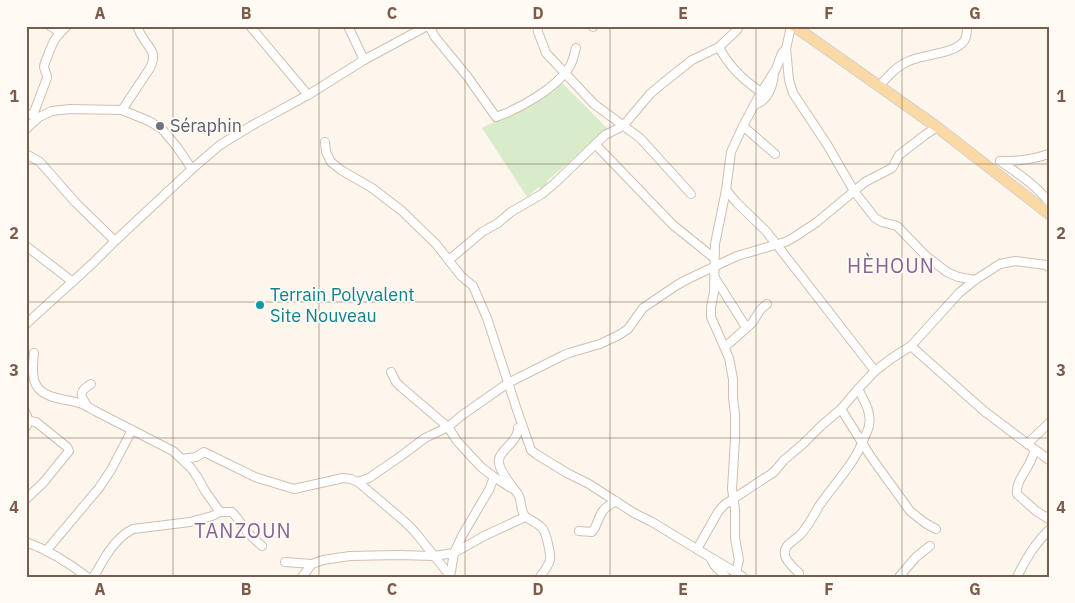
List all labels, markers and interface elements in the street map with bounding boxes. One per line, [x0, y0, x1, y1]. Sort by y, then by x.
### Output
text: A [95, 3, 106, 23]
text: B [241, 3, 252, 23]
text: C [387, 3, 397, 23]
text: D [532, 3, 544, 23]
text: E [678, 3, 688, 23]
text: F [824, 3, 834, 23]
text: G [969, 3, 981, 23]
text: 1 [9, 86, 19, 106]
text: 1 [1056, 86, 1066, 106]
place label: Séraphin [170, 114, 242, 137]
marker: Séraphin [154, 120, 166, 132]
text: 2 [9, 223, 19, 243]
text: 2 [1056, 223, 1066, 243]
district label: HÈHOUN [847, 252, 935, 279]
place label: Terrain Polyvalent Site Nouveau [270, 283, 415, 327]
marker: Terrain Polyvalent Site Nouveau [254, 299, 266, 311]
text: 3 [9, 360, 19, 380]
text: 3 [1056, 360, 1066, 380]
text: 4 [9, 497, 19, 517]
text: 4 [1056, 497, 1066, 517]
district label: TANZOUN [194, 517, 292, 544]
text: A [95, 579, 106, 599]
text: B [241, 579, 252, 599]
text: C [387, 579, 397, 599]
text: D [532, 579, 544, 599]
text: E [678, 579, 688, 599]
text: F [824, 579, 834, 599]
text: G [969, 579, 981, 599]

